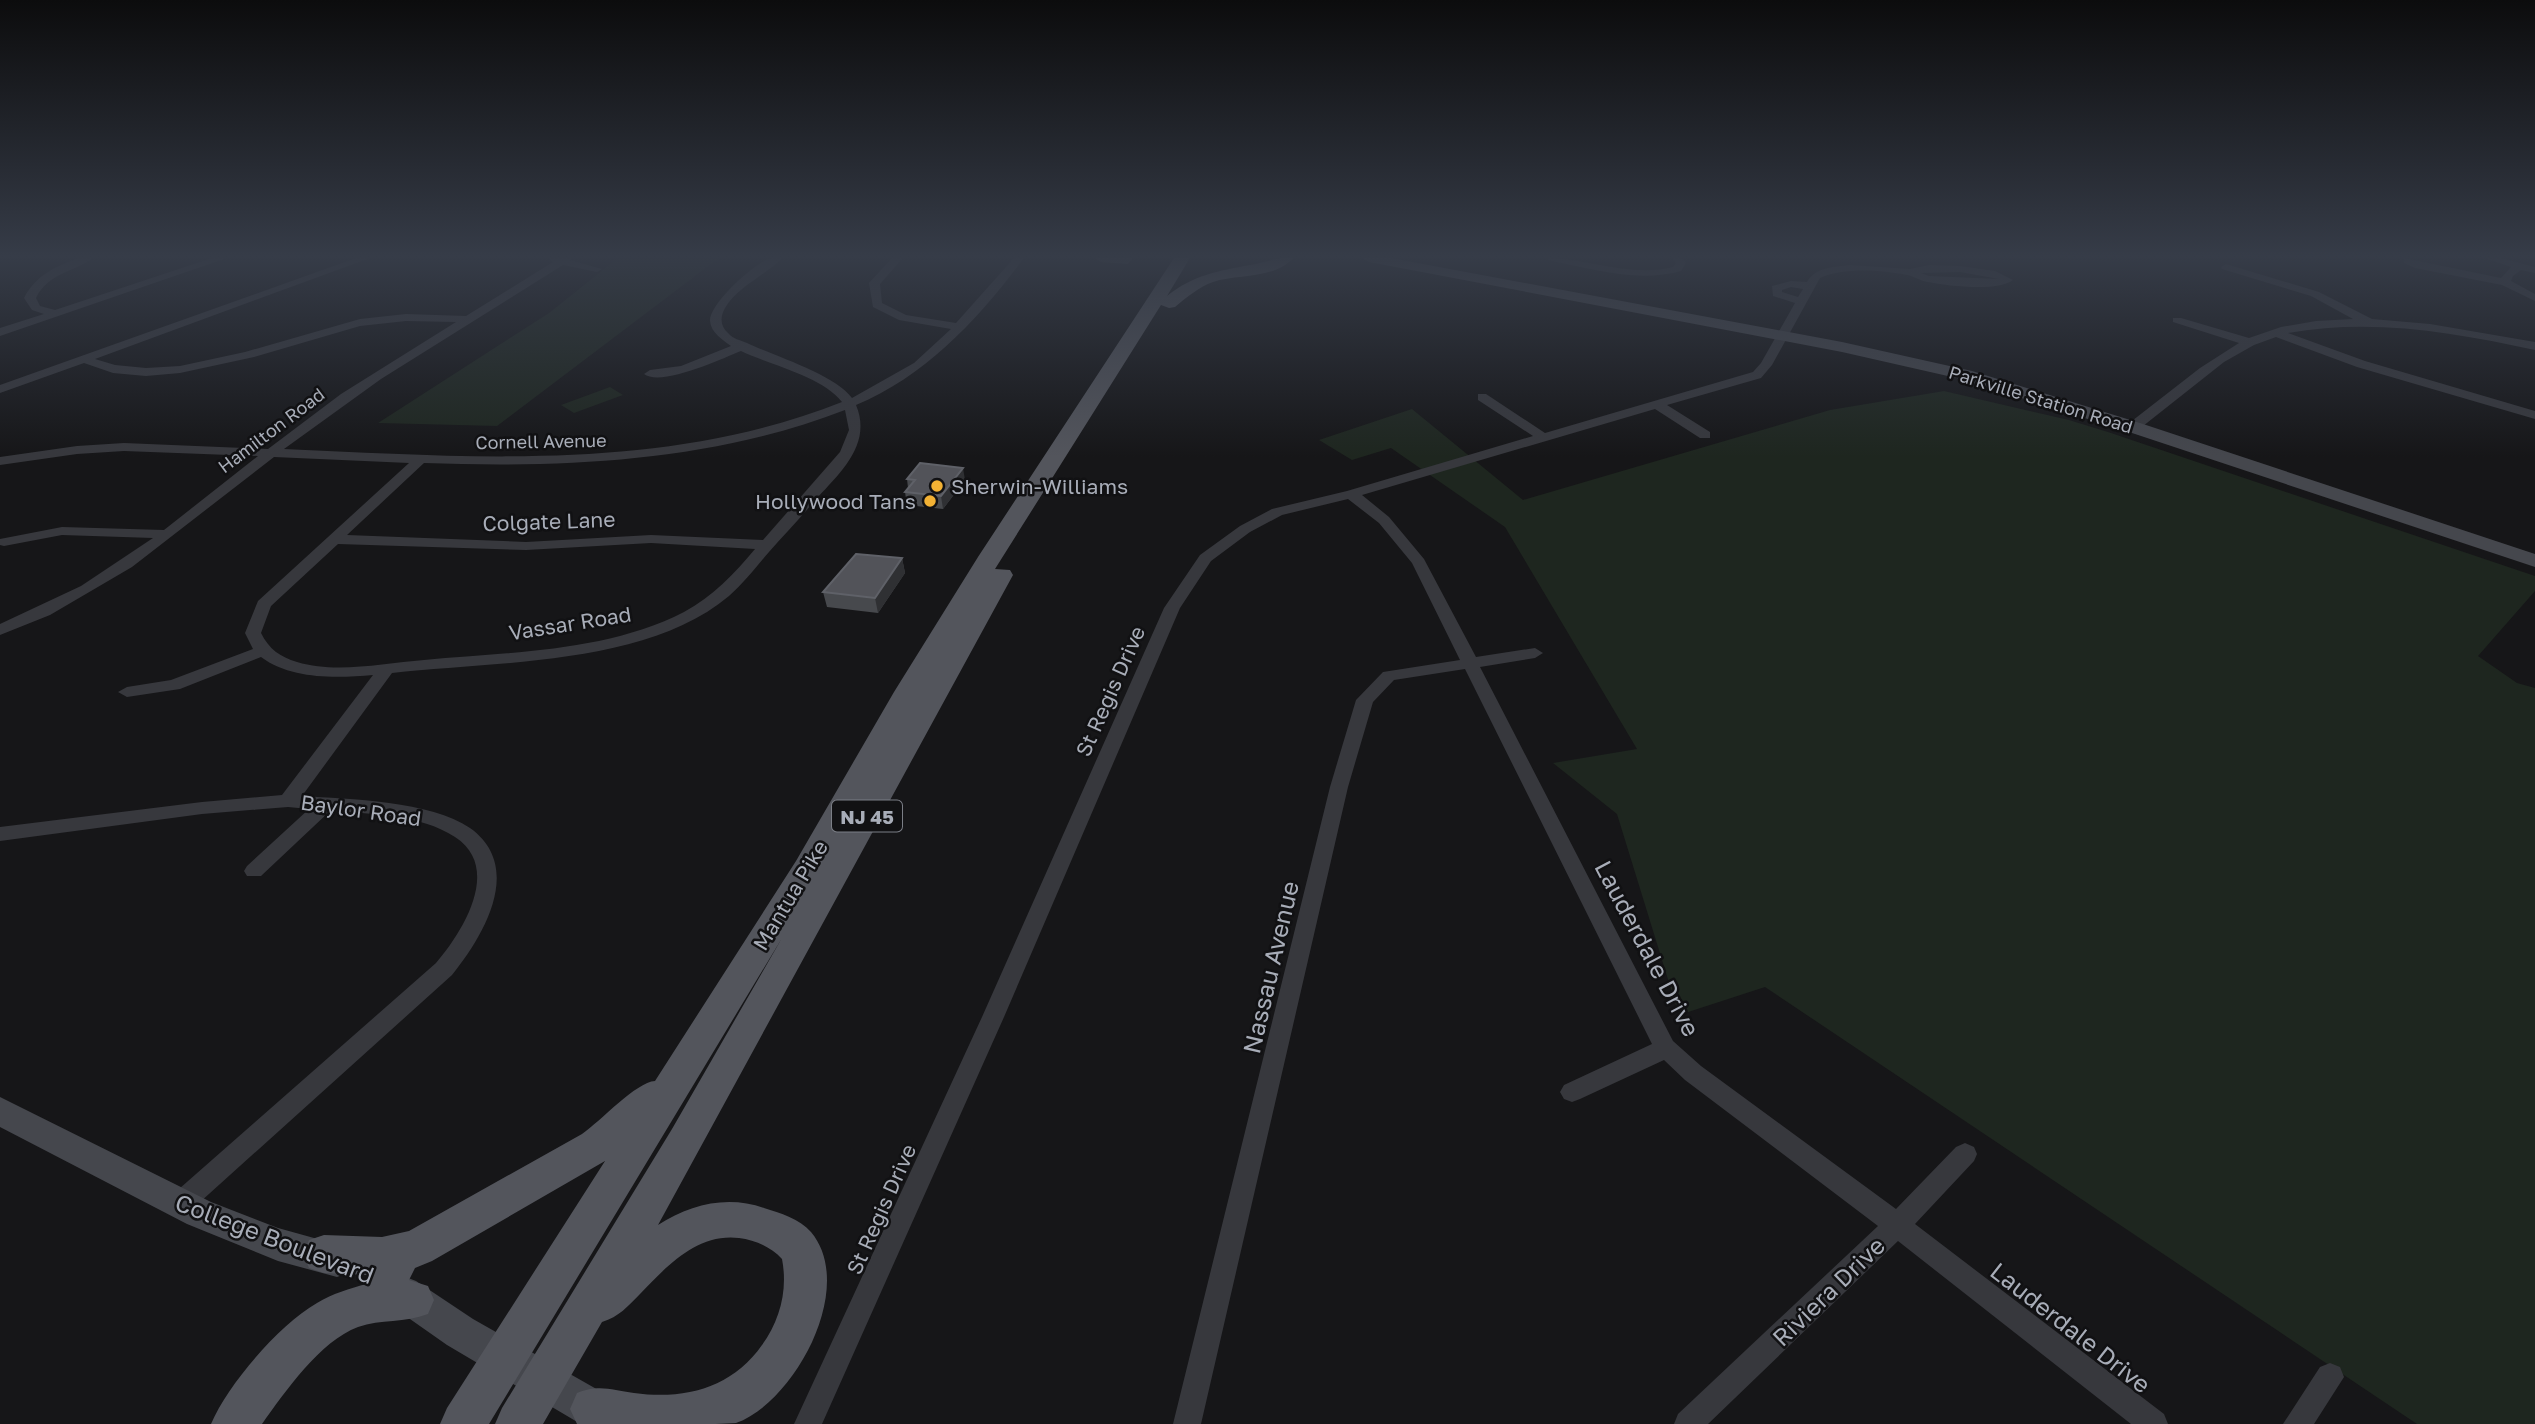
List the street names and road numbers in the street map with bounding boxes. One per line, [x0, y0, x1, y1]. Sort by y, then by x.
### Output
street label: Parkville Station Road [1946, 361, 2136, 437]
street label: Hamilton Road [213, 383, 329, 477]
street label: Cornell Avenue [475, 429, 607, 453]
street label: Colgate Lane [482, 506, 616, 536]
street label: Vassar Road [507, 600, 633, 646]
street label: St Regis Drive [1070, 622, 1150, 760]
street label: Baylor Road [299, 789, 423, 831]
road number: NJ 45 [832, 800, 902, 832]
street label: Mantua Pike [747, 835, 833, 955]
street label: Lauderdale Drive [1589, 855, 1707, 1041]
street label: Nassau Avenue [1236, 878, 1304, 1056]
street label: St Regis Drive [841, 1140, 921, 1278]
street label: College Boulevard [172, 1187, 378, 1289]
street label: Riviera Drive [1766, 1230, 1890, 1352]
street label: Lauderdale Drive [1985, 1256, 2157, 1398]

